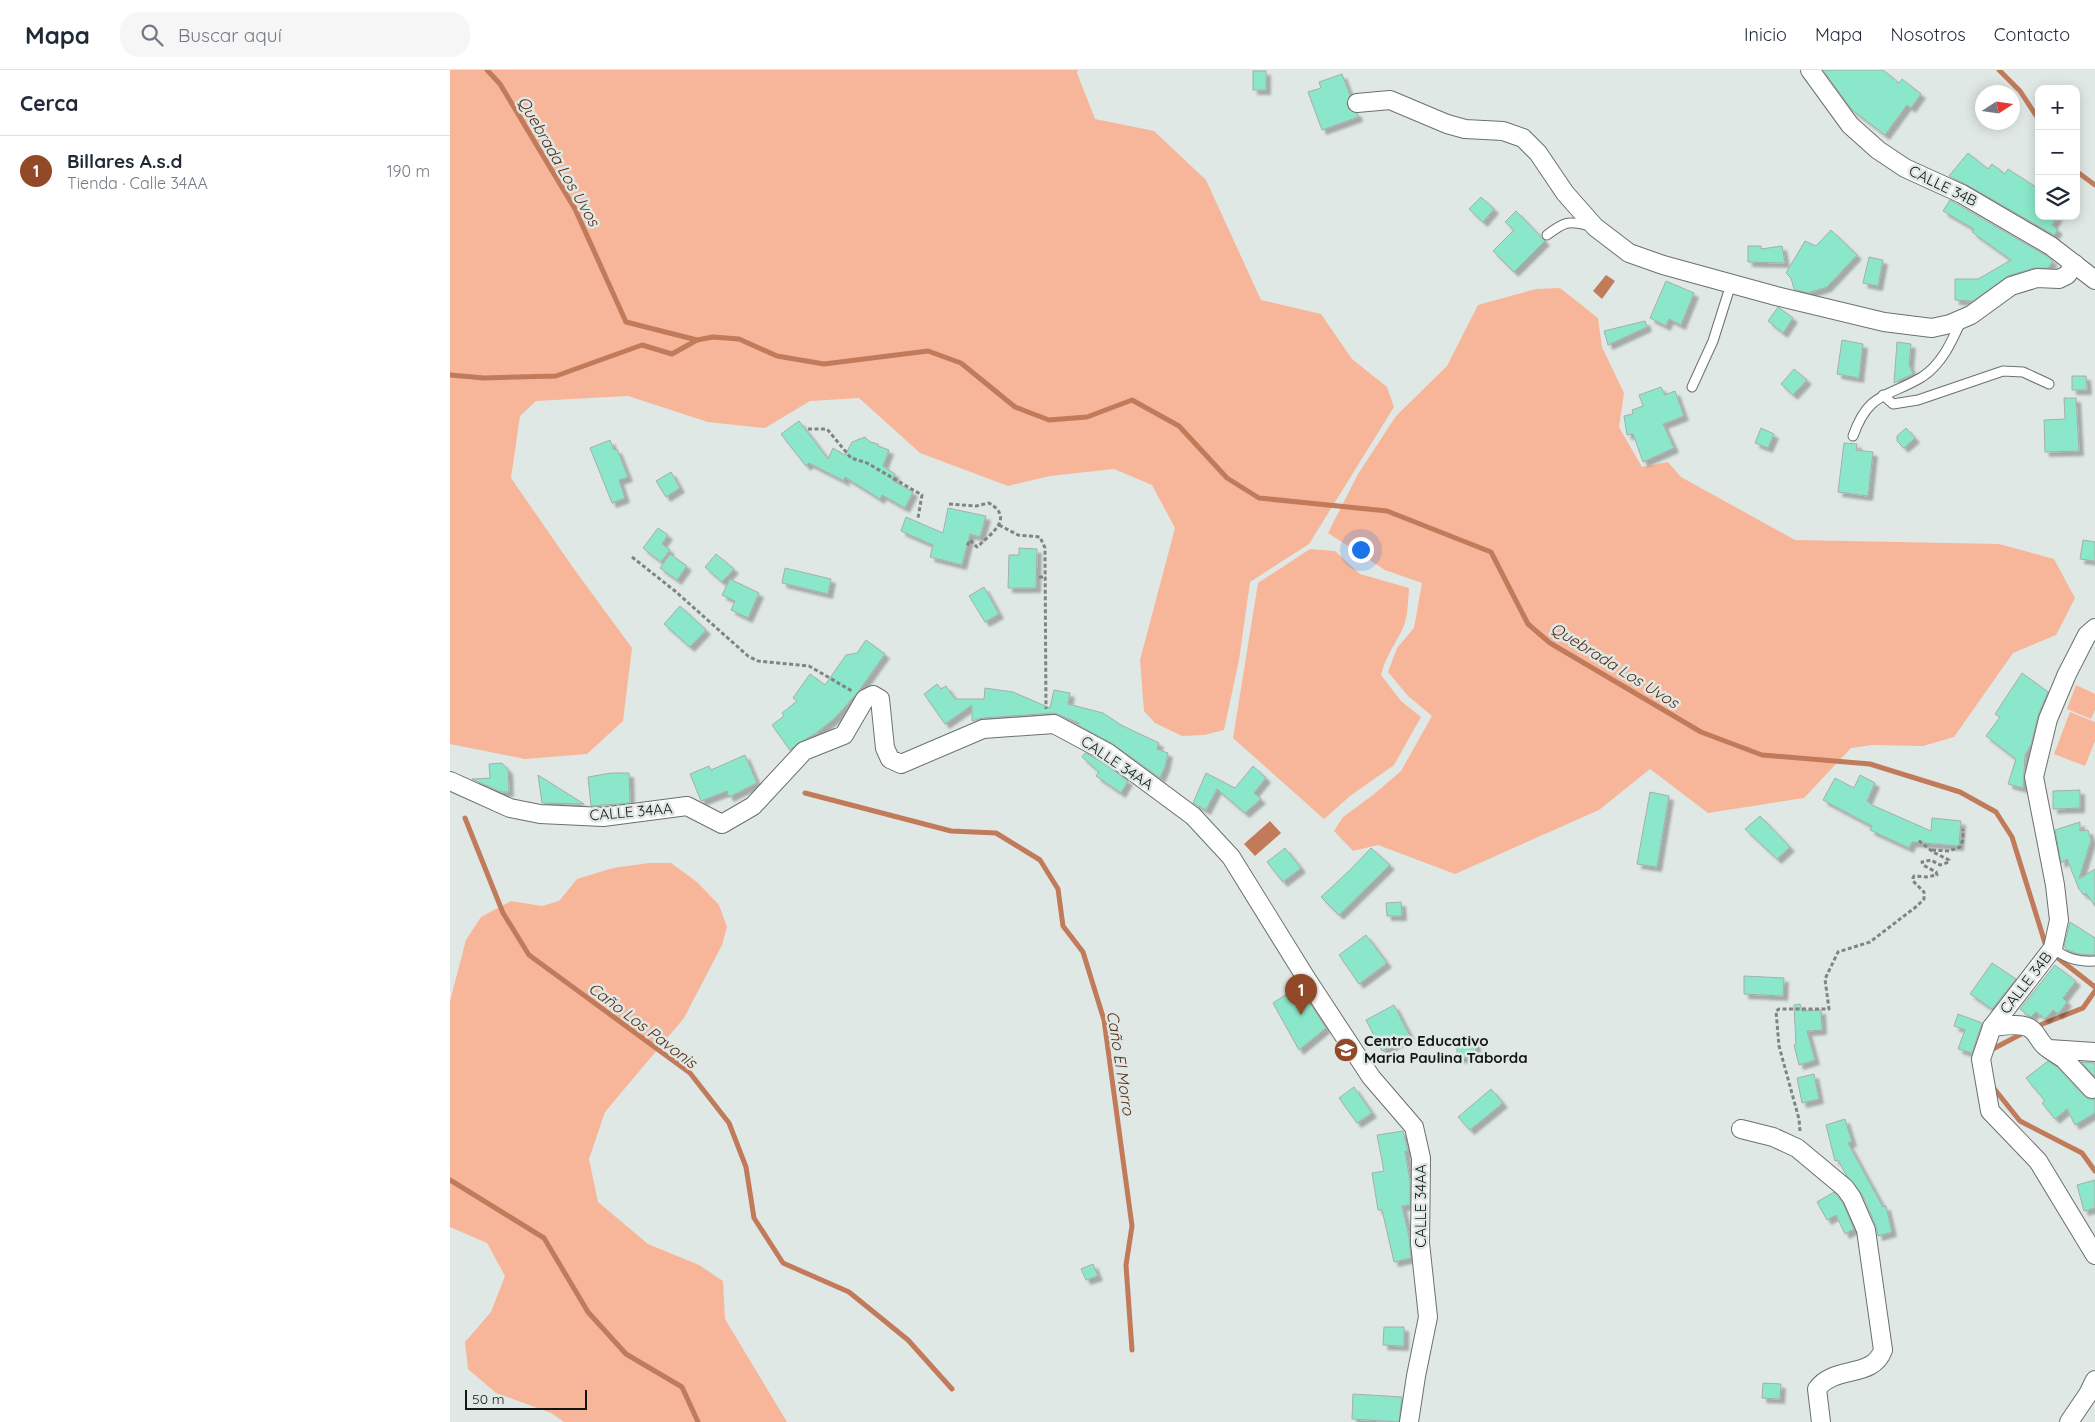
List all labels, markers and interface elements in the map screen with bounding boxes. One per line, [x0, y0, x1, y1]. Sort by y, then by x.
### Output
search box [120, 12, 470, 57]
text: Mapa [25, 20, 90, 50]
icon: search [138, 21, 166, 49]
text: Buscar aquí [178, 23, 282, 47]
text: Inicio [1744, 23, 1787, 46]
text: Mapa [1815, 23, 1863, 46]
text: Nosotros [1891, 23, 1966, 46]
text: Contacto [1994, 23, 2070, 46]
north arrow [1975, 85, 2020, 130]
map controls [2035, 85, 2080, 220]
button: + [2035, 85, 2080, 130]
text: Cerca [20, 90, 78, 116]
water label: Quebrada Los Uvos [514, 92, 605, 231]
button: − [2035, 130, 2080, 175]
text: Billares A.s.d [67, 149, 182, 173]
text: 1 [33, 161, 39, 181]
text: 190 m [387, 161, 430, 181]
street label: CALLE 34B [1906, 161, 1981, 210]
text: Tienda · Calle 34AA [67, 173, 208, 193]
button: layers [2035, 175, 2080, 220]
your location [1348, 537, 1374, 563]
water label: Quebrada Los Uvos [1548, 618, 1684, 713]
street label: CALLE 34AA [1077, 731, 1157, 794]
street label: CALLE 34AA [589, 798, 674, 825]
street label: CALLE 34B [1995, 948, 2056, 1018]
pin: 1 [1285, 974, 1317, 1015]
water label: Caño Los Pavonis [585, 978, 702, 1073]
water label: Caño El Morro [1103, 1010, 1139, 1118]
place label: Centro Educativo Maria Paulina Taborda [1364, 1031, 1528, 1067]
school or university icon: Centro Educativo Maria Paulina Taborda [1333, 1037, 1359, 1063]
street label: CALLE 34AA [1411, 1164, 1430, 1248]
scale bar [465, 1387, 588, 1410]
text: 50 m [472, 1390, 505, 1408]

